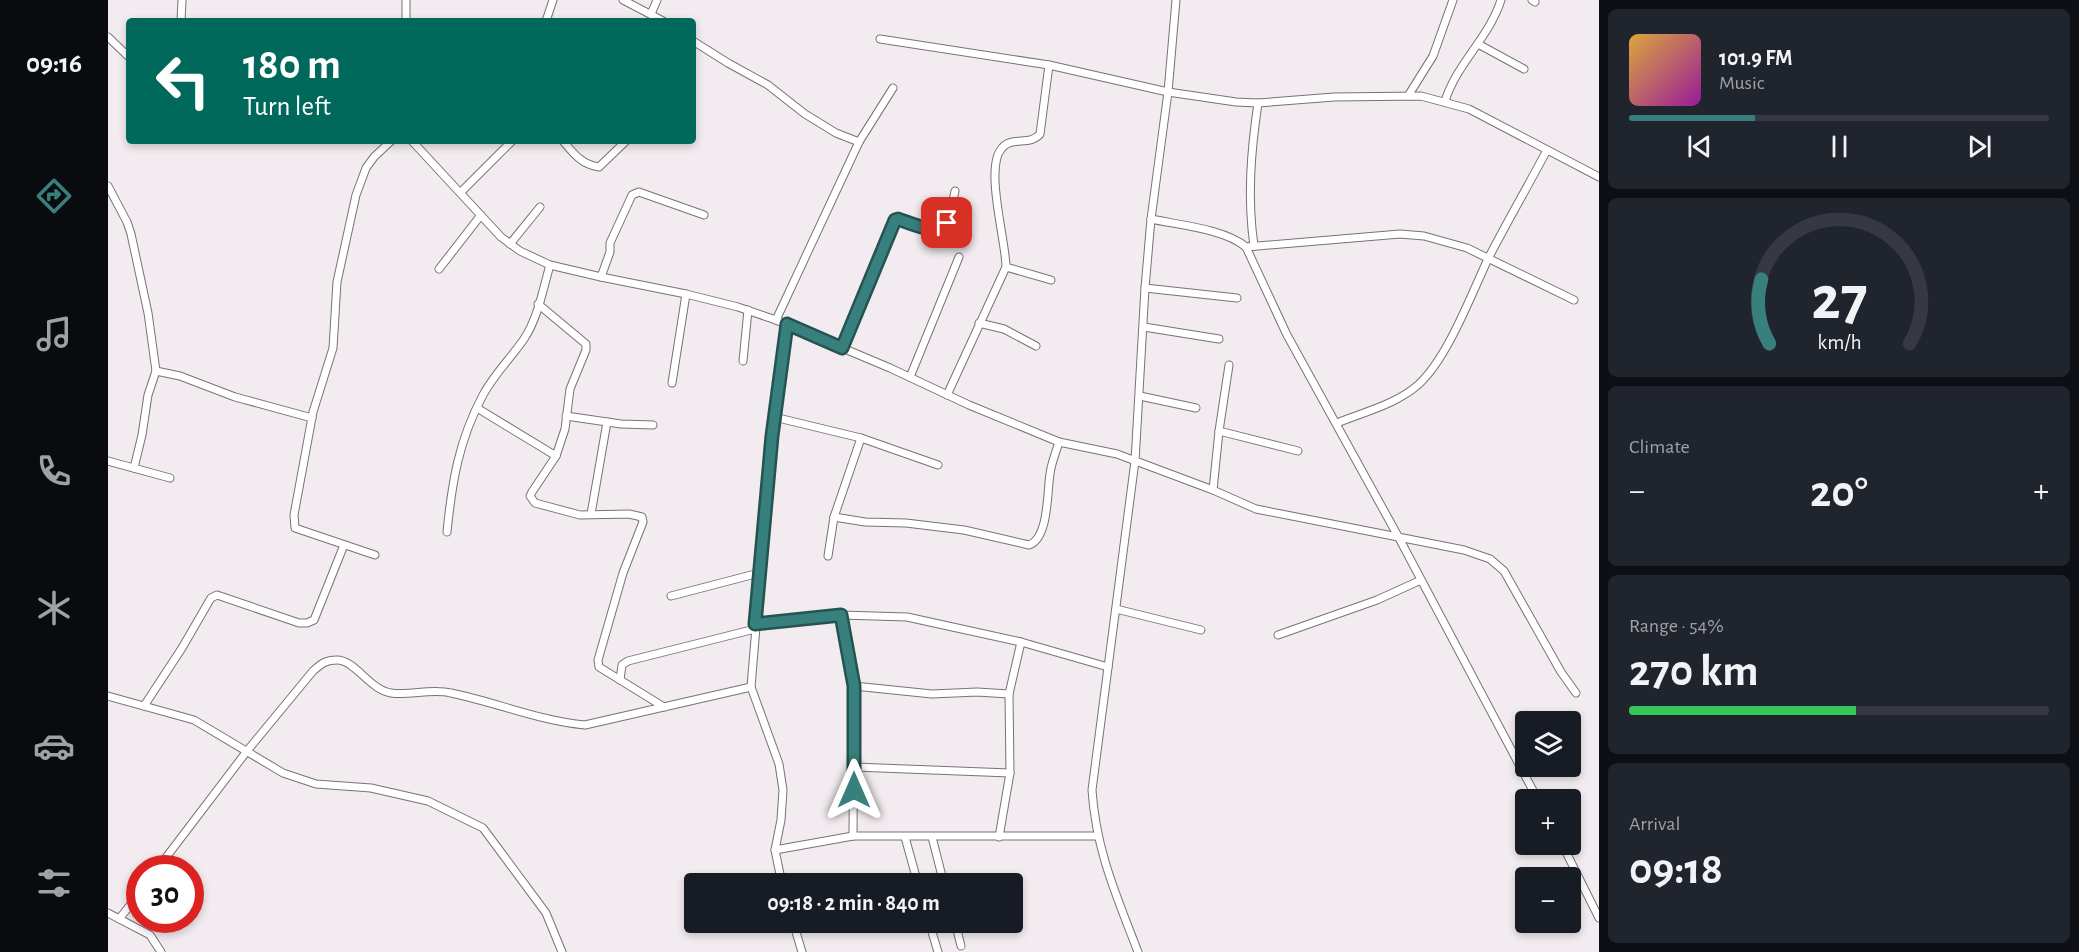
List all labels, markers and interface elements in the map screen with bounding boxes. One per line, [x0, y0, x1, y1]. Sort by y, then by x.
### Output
icon: left [144, 42, 222, 120]
text: 180 m [243, 44, 341, 86]
text: 101.9 FM [1719, 47, 1793, 69]
text: 09:16 [26, 50, 82, 77]
text: Music [1719, 73, 1765, 93]
text: Turn left [243, 93, 331, 120]
icon: previous [1683, 130, 1716, 163]
icon: pause [1823, 130, 1856, 163]
icon: next [1963, 130, 1996, 163]
icon: directions [33, 175, 75, 217]
pin [921, 197, 972, 248]
icon: arrive [930, 206, 963, 239]
text: 27 [1811, 269, 1867, 331]
icon: music [33, 313, 75, 355]
text: km/h [1817, 333, 1861, 354]
text: Climate [1629, 437, 1690, 457]
icon: phone [33, 450, 75, 492]
text: 20° [1810, 470, 1868, 515]
text: − [1629, 475, 1645, 508]
text: + [2033, 475, 2049, 508]
icon: climate [33, 587, 75, 629]
text: Range · 54% [1629, 616, 1724, 636]
text: 270 km [1629, 649, 1758, 694]
map controls [1515, 711, 1581, 933]
button: layers [1515, 711, 1581, 777]
icon: car [33, 725, 75, 767]
position arrow [822, 758, 886, 822]
button: + [1515, 789, 1581, 855]
text: Arrival [1629, 814, 1680, 834]
text: 09:18 [1629, 847, 1723, 892]
speed limit sign: 30 [126, 855, 204, 933]
icon: filters [33, 862, 75, 904]
button: − [1515, 867, 1581, 933]
text: 09:18 · 2 min · 840 m [767, 892, 940, 914]

